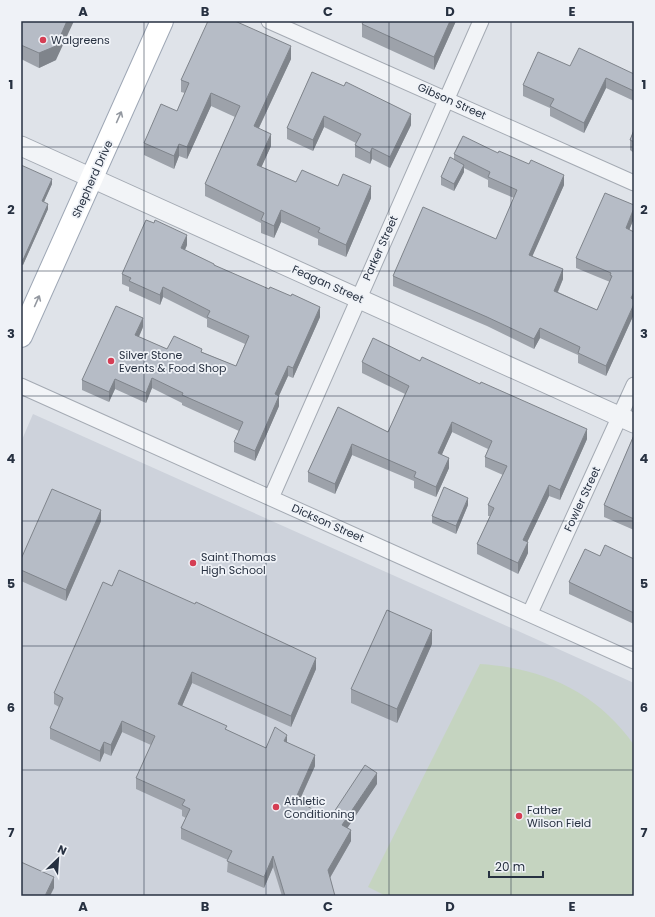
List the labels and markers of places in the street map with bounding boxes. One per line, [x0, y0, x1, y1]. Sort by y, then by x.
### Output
place label: Walgreens [51, 32, 110, 48]
marker: Walgreens [38, 35, 48, 45]
place label: Silver Stone Events & Food Shop [119, 347, 226, 376]
marker: Silver Stone Events & Food Shop [106, 356, 116, 366]
place label: Saint Thomas High School [201, 549, 276, 578]
marker: Saint Thomas High School [188, 558, 198, 568]
place label: Athletic Conditioning [284, 793, 355, 822]
marker: Athletic Conditioning [271, 802, 281, 812]
place label: Father Wilson Field [527, 802, 591, 831]
marker: Father Wilson Field [514, 811, 524, 821]

